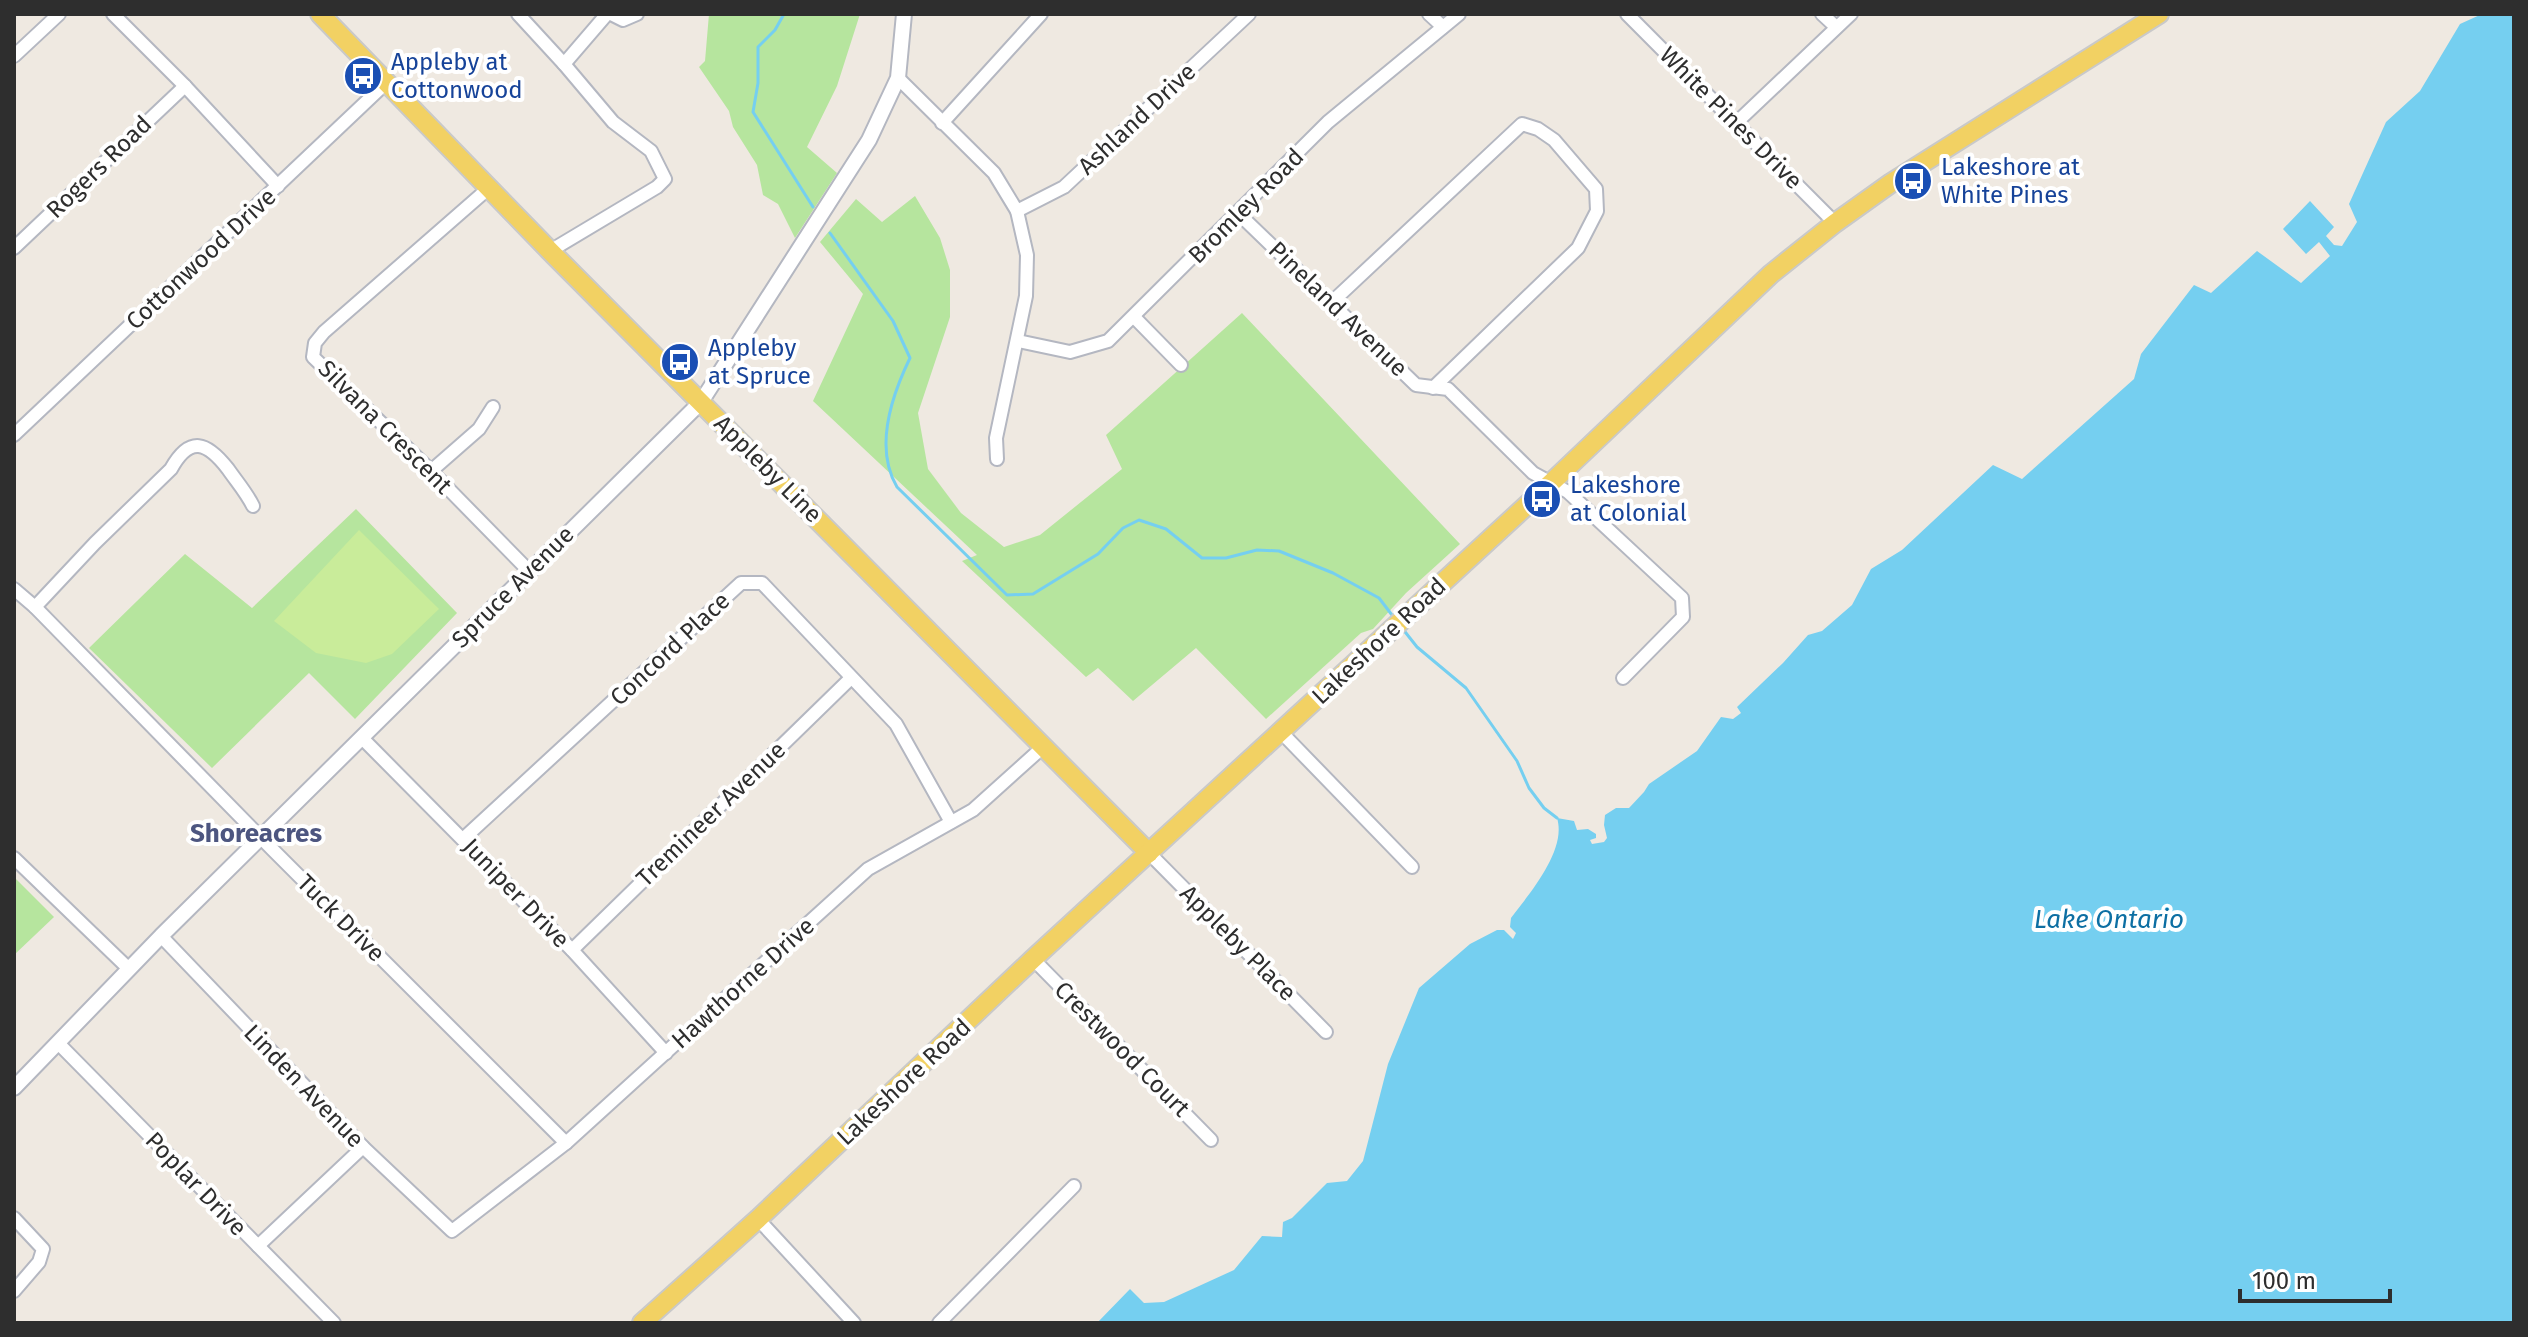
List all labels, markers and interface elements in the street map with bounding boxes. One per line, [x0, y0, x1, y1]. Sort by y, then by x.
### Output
street label: White Pines Drive [1654, 41, 1808, 195]
place label: Appleby at Cottonwood [391, 48, 523, 104]
bus stop icon: Appleby at Cottonwood [342, 55, 384, 97]
street label: Ashland Drive [1073, 58, 1201, 180]
street label: Rogers Road [41, 110, 157, 224]
street label: Bromley Road [1183, 143, 1309, 269]
place label: Lakeshore at White Pines [1941, 153, 2080, 209]
bus stop icon: Lakeshore at White Pines [1892, 160, 1934, 202]
street label: Cottonwood Drive [120, 183, 282, 335]
street label: Pineland Avenue [1263, 236, 1413, 382]
place label: Appleby at Spruce [708, 334, 811, 390]
bus stop icon: Appleby at Spruce [659, 341, 701, 383]
street label: Silvana Crescent [312, 354, 458, 500]
street label: Appleby Line [708, 409, 828, 529]
place label: Lakeshore at Colonial [1570, 471, 1687, 527]
bus stop icon: Lakeshore at Colonial [1521, 478, 1563, 520]
street label: Spruce Avenue [446, 520, 580, 654]
street label: Lakeshore Road [1306, 572, 1452, 710]
street label: Concord Place [604, 587, 736, 711]
street label: Tremineer Avenue [631, 736, 791, 892]
district label: Shoreacres [190, 818, 322, 849]
street label: Juniper Drive [457, 832, 575, 954]
street label: Tuck Drive [292, 869, 390, 967]
street label: Appleby Place [1174, 879, 1302, 1007]
water label: Lake Ontario [2034, 904, 2184, 935]
street label: Hawthorne Drive [666, 912, 820, 1054]
street label: Crestwood Court [1049, 976, 1196, 1123]
street label: Lakeshore Road [831, 1013, 977, 1151]
street label: Linden Avenue [238, 1019, 370, 1153]
street label: Poplar Drive [140, 1126, 252, 1242]
scale bar [2240, 1253, 2390, 1303]
text: 100 m [2252, 1267, 2316, 1295]

